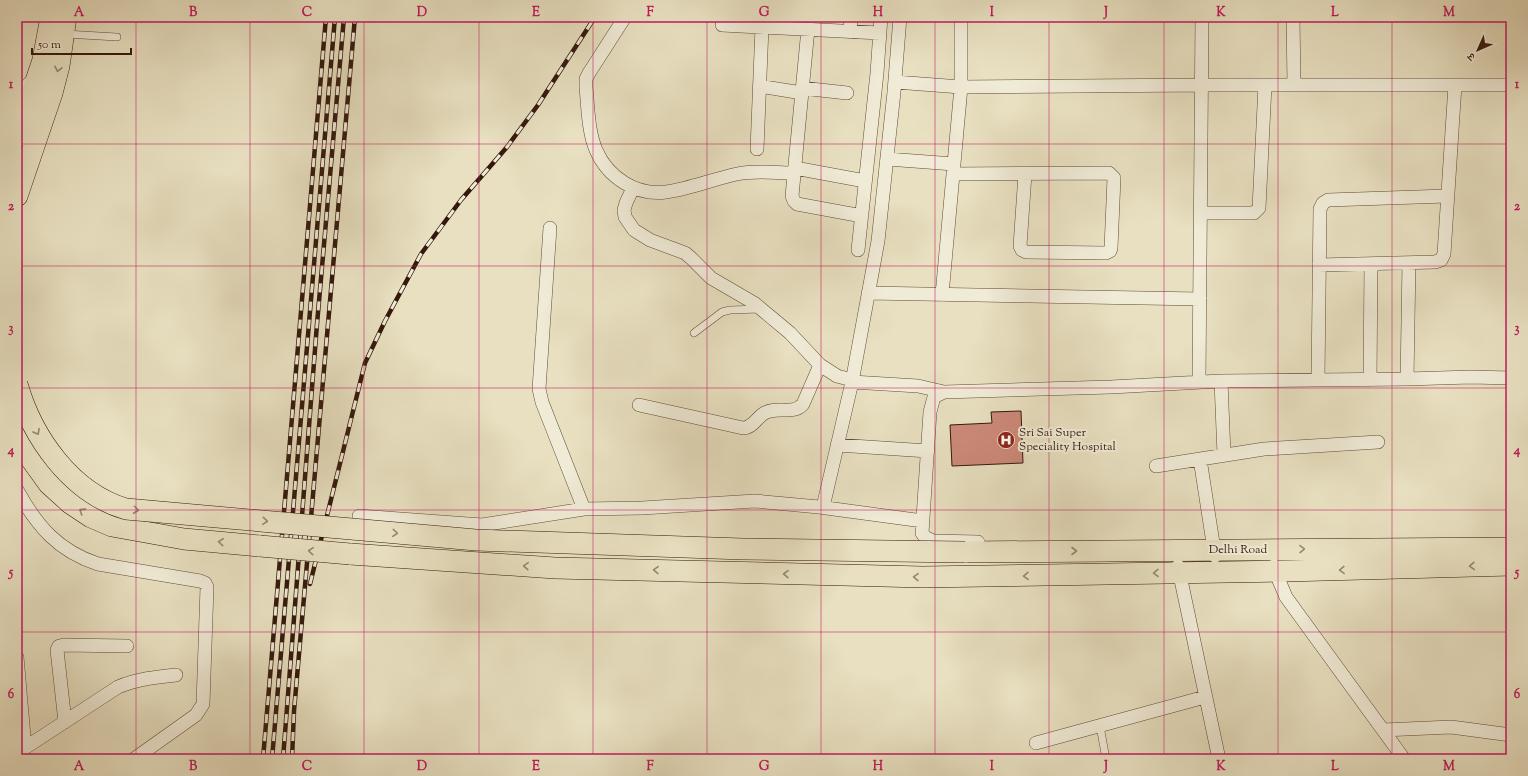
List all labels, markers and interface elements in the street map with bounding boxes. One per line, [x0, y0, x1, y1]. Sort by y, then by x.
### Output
text: A [74, 4, 85, 22]
text: B [189, 4, 198, 22]
text: C [302, 4, 312, 22]
text: D [417, 4, 427, 22]
text: E [532, 4, 540, 22]
text: F [646, 4, 654, 22]
text: G [759, 4, 770, 22]
text: H [873, 4, 884, 22]
text: I [990, 4, 995, 22]
text: J [1103, 4, 1108, 22]
text: K [1216, 4, 1226, 22]
text: L [1331, 4, 1339, 22]
text: M [1443, 4, 1455, 22]
scale bar [32, 30, 131, 56]
north arrow [1458, 30, 1498, 70]
text: 50 m [37, 36, 61, 54]
text: उ [1463, 48, 1480, 65]
one-way arrow [54, 66, 62, 72]
text: 1 [9, 76, 14, 94]
text: 1 [1515, 76, 1520, 94]
text: 2 [8, 198, 15, 216]
text: 2 [1514, 198, 1521, 216]
text: 3 [8, 320, 14, 338]
text: 3 [1514, 320, 1520, 338]
place label: Sri Sai Super Speciality Hospital [1019, 424, 1117, 456]
one-way arrow [33, 428, 40, 435]
hospital icon: Sri Sai Super Speciality Hospital [996, 430, 1016, 450]
text: 4 [7, 442, 15, 460]
text: 4 [1513, 442, 1521, 460]
one-way arrow [133, 506, 139, 515]
one-way arrow [79, 509, 86, 516]
one-way arrow [262, 517, 268, 526]
one-way arrow [392, 528, 398, 537]
one-way arrow [218, 538, 224, 547]
street label: Delhi Road [1209, 541, 1267, 559]
one-way arrow [1299, 545, 1305, 554]
one-way arrow [308, 546, 314, 555]
one-way arrow [1071, 547, 1077, 555]
one-way arrow [523, 561, 530, 570]
one-way arrow [1469, 562, 1475, 570]
text: 5 [8, 564, 14, 582]
text: 5 [1514, 564, 1520, 582]
one-way arrow [1339, 565, 1345, 574]
one-way arrow [653, 566, 659, 575]
one-way arrow [1153, 569, 1159, 577]
one-way arrow [783, 570, 789, 578]
one-way arrow [1023, 571, 1029, 580]
one-way arrow [913, 573, 919, 581]
text: 6 [8, 686, 15, 704]
text: 6 [1514, 686, 1521, 704]
text: A [74, 758, 85, 776]
text: B [189, 758, 198, 776]
text: C [302, 758, 312, 776]
text: D [417, 758, 427, 776]
text: E [532, 758, 540, 776]
text: F [646, 758, 654, 776]
text: G [759, 758, 770, 776]
text: H [873, 758, 884, 776]
text: I [990, 758, 995, 776]
text: J [1103, 758, 1108, 776]
text: K [1216, 758, 1226, 776]
text: L [1331, 758, 1339, 776]
text: M [1443, 758, 1455, 776]

